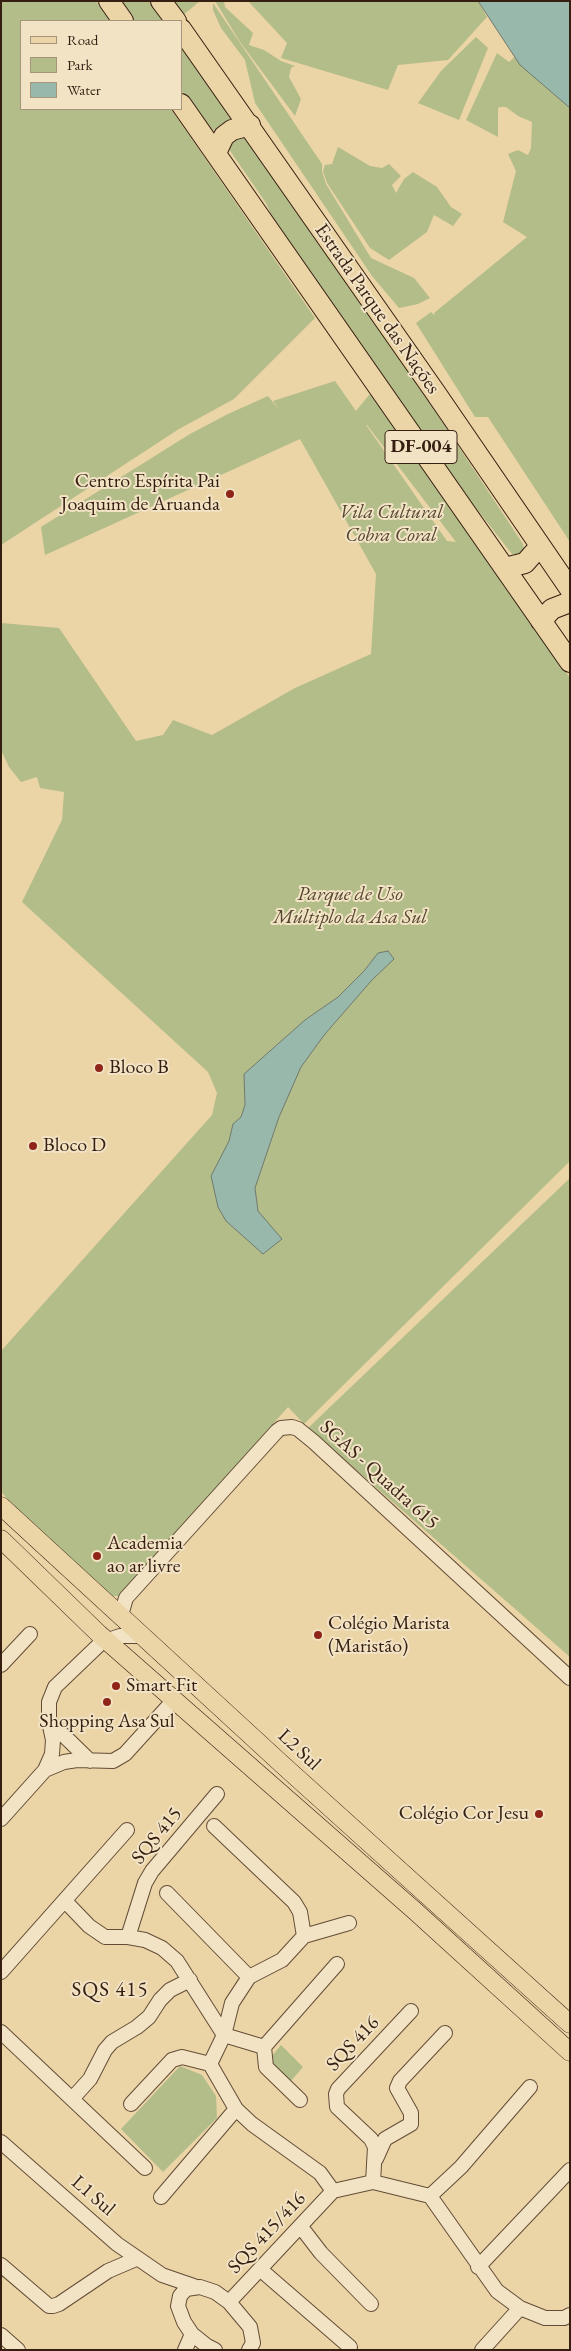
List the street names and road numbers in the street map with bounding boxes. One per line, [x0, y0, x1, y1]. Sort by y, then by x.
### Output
street label: Estrada Parque das Nações [309, 219, 445, 399]
road number: DF-004 [385, 431, 457, 464]
street label: SGAS - Quadra 615 [315, 1415, 443, 1535]
street label: L2 Sul [273, 1724, 325, 1776]
street label: SQS 415 [127, 1803, 187, 1869]
street label: SQS 416 [321, 2011, 385, 2077]
street label: L1 Sul [66, 2171, 120, 2221]
street label: SQS 415/416 [223, 2187, 311, 2279]

